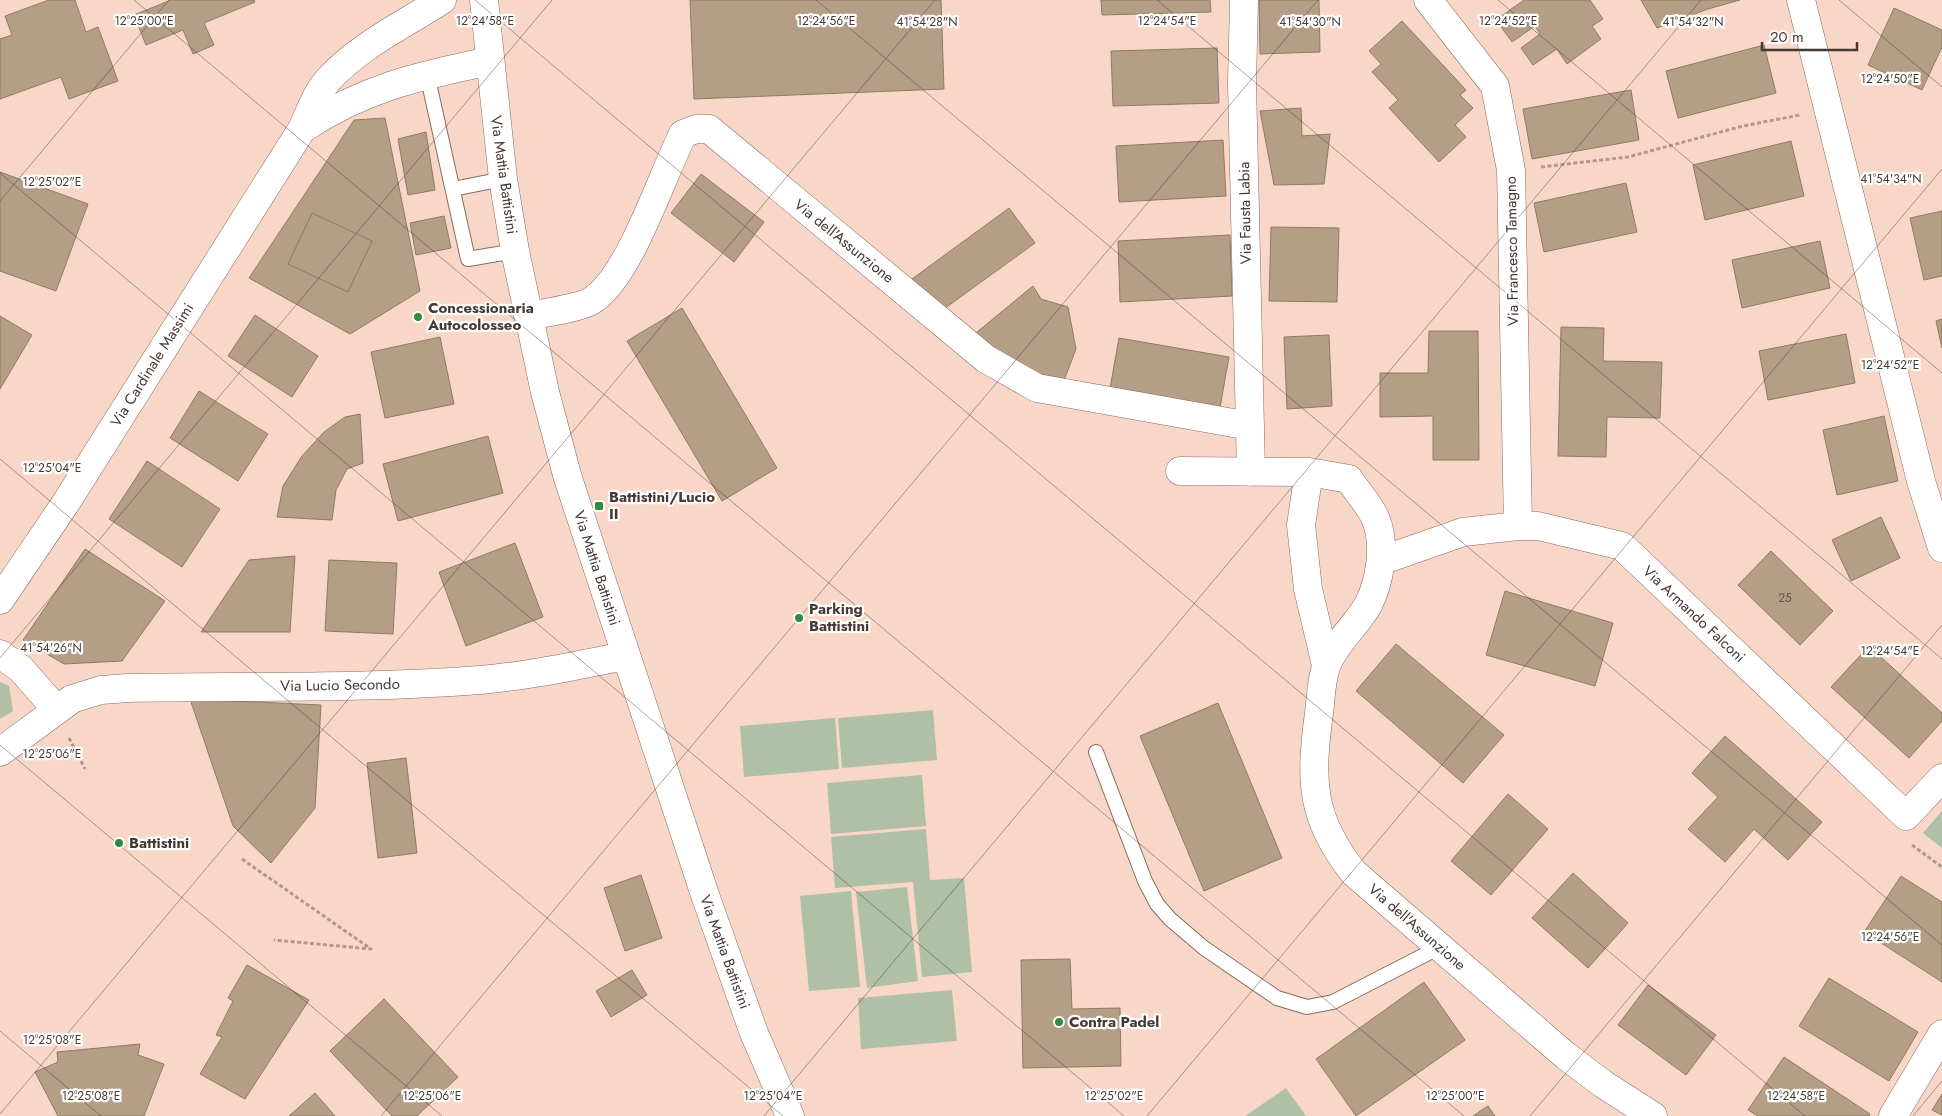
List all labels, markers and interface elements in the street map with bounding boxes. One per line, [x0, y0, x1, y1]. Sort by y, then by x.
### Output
text: 12°25'00"E [114, 12, 174, 30]
text: 12°24'58"E [456, 12, 514, 30]
text: 12°24'56"E [797, 12, 855, 30]
text: 12°24'54"E [1138, 12, 1196, 30]
text: 12°24'52"E [1479, 12, 1537, 30]
text: 41°54'28"N [896, 13, 958, 31]
text: 41°54'30"N [1279, 13, 1341, 31]
text: 41°54'32"N [1662, 13, 1724, 31]
scale bar [1762, 20, 1857, 52]
text: 20 m [1770, 26, 1804, 48]
text: 12°24'50"E [1861, 70, 1919, 88]
street label: Via Mattia Battistini [485, 114, 523, 236]
street label: Via Fausta Labia [1233, 161, 1257, 265]
text: 41°54'34"N [1860, 170, 1922, 188]
text: 12°25'02"E [23, 173, 81, 191]
street label: Via Francesco Tamagno [1500, 176, 1524, 326]
street label: Via dell'Assunzione [789, 194, 899, 288]
place label: Concessionaria Autocolosseo [427, 297, 534, 336]
street label: Via Cardinale Massimi [105, 299, 199, 431]
marker: Concessionaria Autocolosseo [412, 311, 424, 323]
text: 12°24'52"E [1861, 356, 1919, 374]
text: 12°25'04"E [23, 459, 81, 477]
place label: Battistini/Lucio II [609, 486, 715, 525]
marker: Battistini/Lucio II [593, 500, 605, 512]
street label: Via Mattia Battistini [568, 508, 626, 628]
street label: Via Armando Falconi [1638, 560, 1750, 668]
house number: 25 [1778, 589, 1792, 607]
place label: Parking Battistini [809, 598, 869, 637]
marker: Parking Battistini [793, 612, 805, 624]
text: 41°54'26"N [20, 639, 82, 657]
text: 12°24'54"E [1861, 642, 1919, 660]
street label: Via Lucio Secondo [280, 673, 400, 697]
text: 12°25'06"E [23, 745, 81, 763]
place label: Battistini [129, 832, 189, 854]
marker: Battistini [113, 837, 125, 849]
street label: Via dell'Assunzione [1363, 878, 1471, 976]
street label: Via Mattia Battistini [694, 892, 756, 1012]
text: 12°24'56"E [1861, 928, 1919, 946]
place label: Contra Padel [1069, 1011, 1159, 1033]
marker: Contra Padel [1053, 1016, 1065, 1028]
text: 12°25'08"E [23, 1031, 81, 1049]
text: 12°25'08"E [62, 1087, 120, 1105]
text: 12°25'06"E [403, 1087, 461, 1105]
text: 12°25'04"E [744, 1087, 802, 1105]
text: 12°25'02"E [1085, 1087, 1143, 1105]
text: 12°25'00"E [1425, 1087, 1485, 1105]
text: 12°24'58"E [1767, 1087, 1825, 1105]

